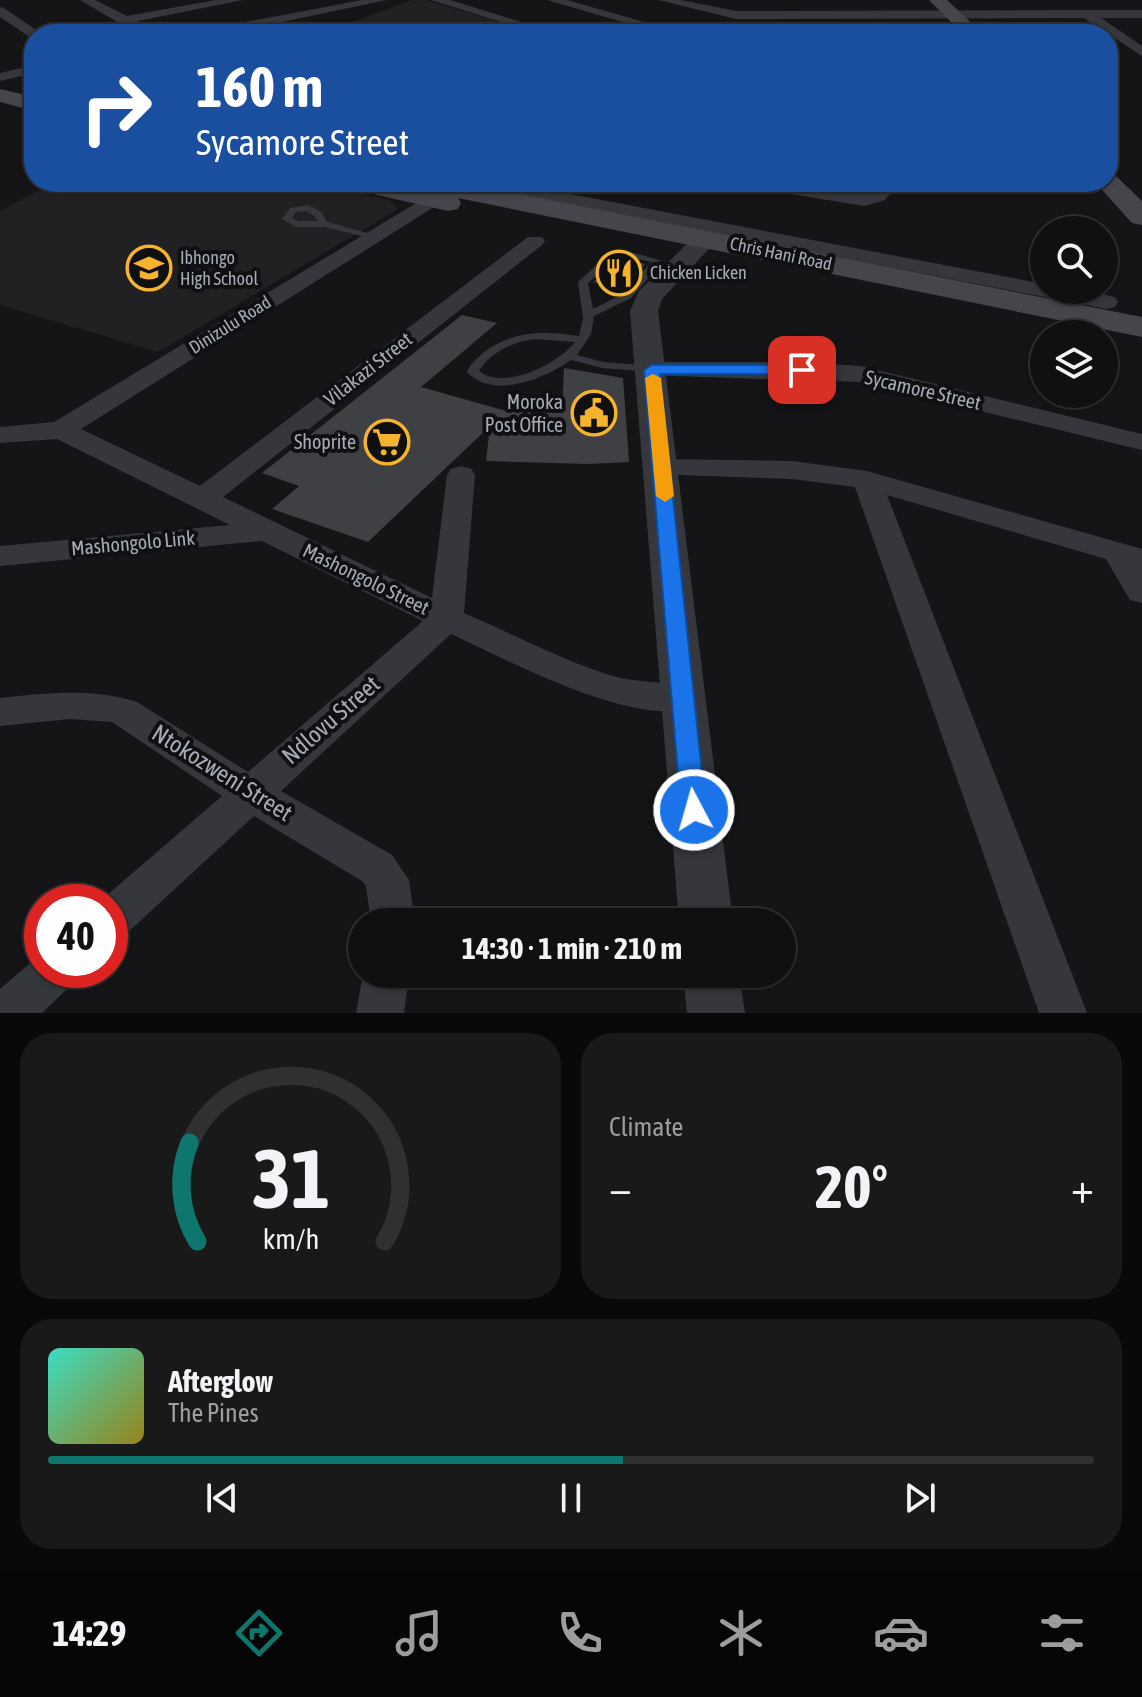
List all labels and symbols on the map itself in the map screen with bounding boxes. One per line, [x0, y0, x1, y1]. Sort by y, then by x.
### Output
street label: Chris Hani Road [728, 232, 834, 275]
school or university icon: Ibhongo High School [125, 244, 173, 292]
place label: Ibhongo High School [180, 247, 258, 289]
restaurant icon: Chicken Licken [595, 249, 643, 297]
place label: Chicken Licken [650, 262, 747, 283]
street label: Dinizulu Road [185, 291, 275, 358]
street label: Vilakazi Street [319, 327, 417, 410]
pin [768, 336, 836, 404]
street label: Sycamore Street [863, 365, 984, 414]
public building icon: Moroka Post Office [570, 389, 618, 437]
place label: Moroka Post Office [485, 390, 563, 436]
supermarket icon: Shoprite [363, 418, 411, 466]
place label: Shoprite [294, 430, 356, 453]
street label: Mashongolo Link [70, 526, 196, 559]
street label: Mashongolo Street [299, 538, 433, 619]
street label: Ndlovu Street [276, 670, 385, 769]
street label: Ntokozweni Street [147, 719, 297, 826]
position arrow [652, 768, 736, 852]
speed limit sign: 40 [24, 884, 128, 988]

